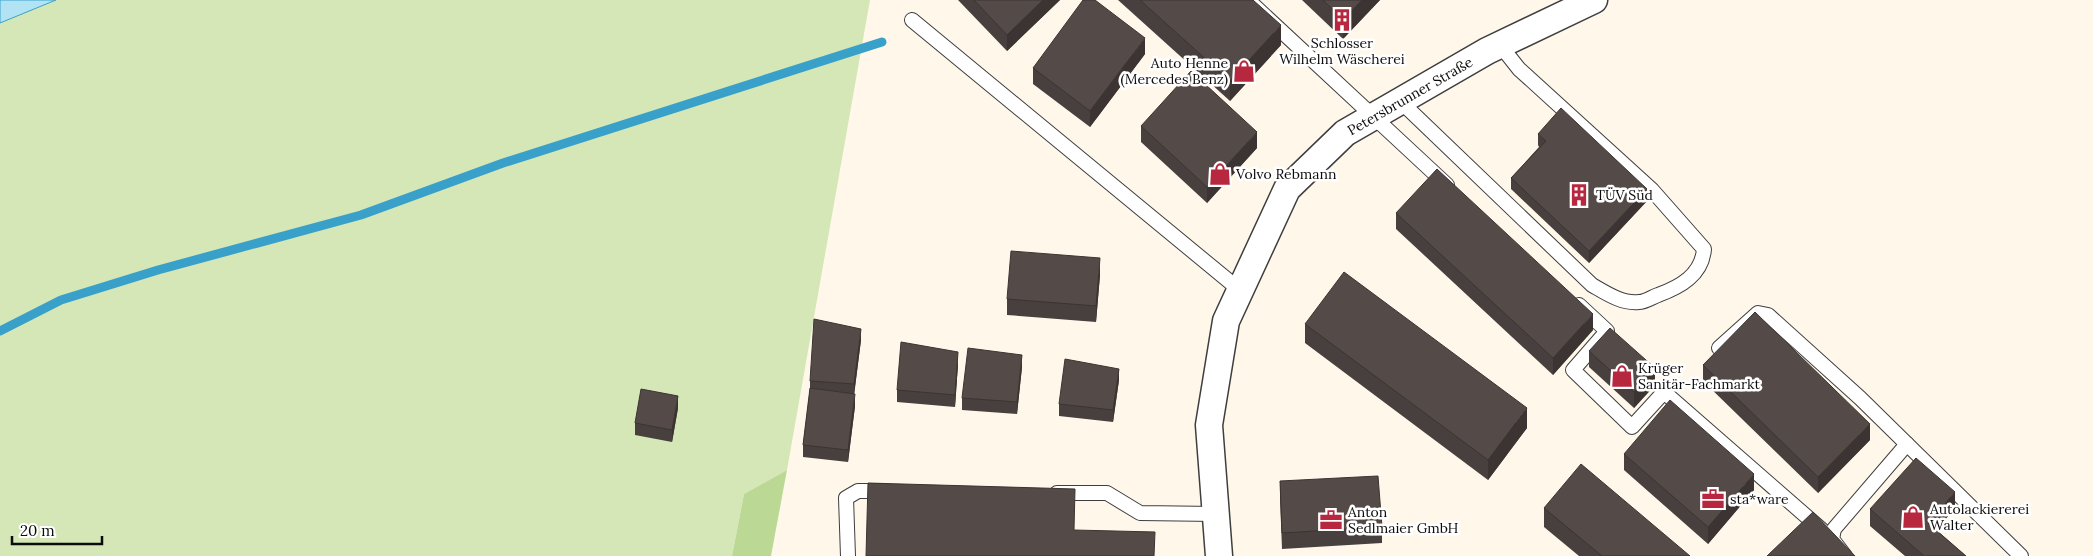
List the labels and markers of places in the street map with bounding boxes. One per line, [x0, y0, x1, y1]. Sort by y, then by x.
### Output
building icon: Schlosser Wilhelm Wäscherei [1329, 7, 1355, 33]
place label: Schlosser Wilhelm Wäscherei [1279, 34, 1405, 68]
place label: Auto Henne (Mercedes Benz) [1120, 54, 1228, 88]
shop icon: Auto Henne (Mercedes Benz) [1231, 58, 1257, 84]
shop icon: Volvo Rebmann [1207, 161, 1233, 187]
place label: Volvo Rebmann [1235, 165, 1337, 183]
building icon: TÜV Süd [1566, 182, 1592, 208]
place label: TÜV Süd [1596, 186, 1653, 204]
place label: Krüger Sanitär-Fachmarkt [1638, 359, 1760, 393]
shop icon: Krüger Sanitär-Fachmarkt [1609, 363, 1635, 389]
office icon: sta*ware [1700, 486, 1726, 512]
place label: sta*ware [1730, 490, 1789, 508]
place label: Autolackiererei Walter [1929, 500, 2029, 534]
place label: Anton Sedlmaier GmbH [1347, 503, 1459, 537]
shop icon: Autolackiererei Walter [1900, 504, 1926, 530]
office icon: Anton Sedlmaier GmbH [1318, 507, 1344, 533]

